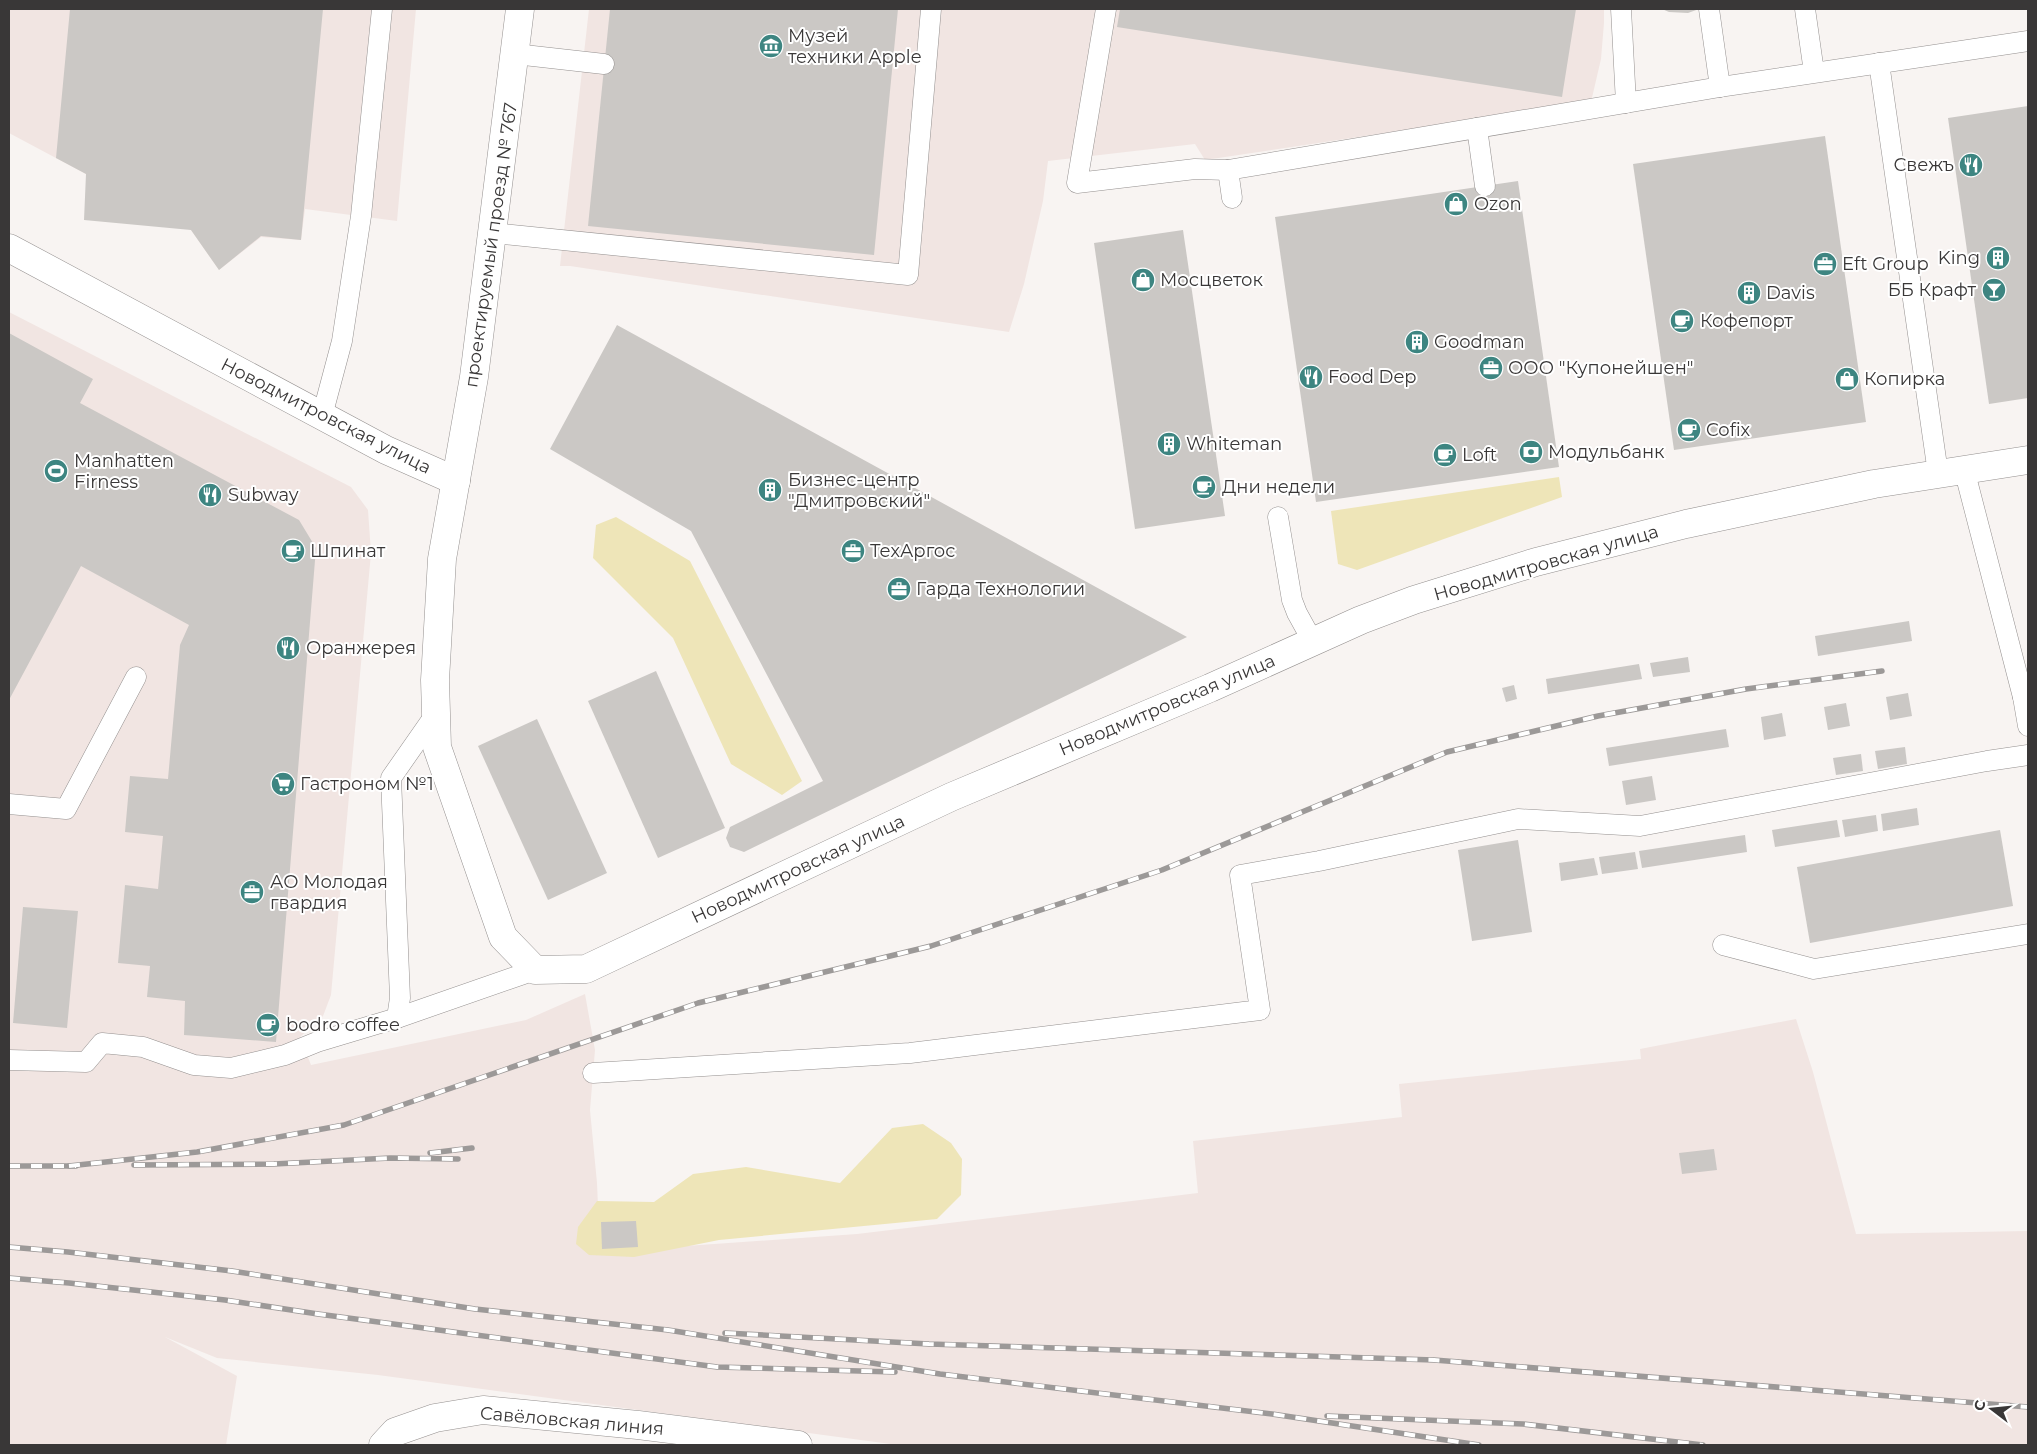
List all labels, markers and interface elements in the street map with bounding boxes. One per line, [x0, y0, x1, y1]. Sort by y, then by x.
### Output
place label: Музей техники Apple [788, 25, 922, 68]
museum icon: Музей техники Apple [758, 33, 784, 59]
street label: проектируемый проезд № 767 [460, 101, 522, 389]
restaurant icon: Свежъ [1958, 152, 1984, 178]
place label: Свежъ [1893, 154, 1954, 176]
shop icon: Ozon [1443, 191, 1469, 217]
place label: Ozon [1474, 193, 1522, 215]
building icon: King [1985, 245, 2011, 271]
place label: King [1938, 247, 1980, 269]
office icon: Eft Group [1812, 251, 1838, 277]
place label: Eft Group [1842, 253, 1929, 275]
shop icon: Мосцветок [1130, 267, 1156, 293]
place label: Мосцветок [1160, 269, 1263, 291]
bar icon: ББ Крафт [1981, 277, 2007, 303]
place label: ББ Крафт [1888, 279, 1976, 301]
building icon: Davis [1736, 280, 1762, 306]
place label: Davis [1766, 282, 1815, 304]
cafe icon: Кофепорт [1669, 308, 1695, 334]
place label: Кофепорт [1700, 310, 1793, 332]
building icon: Goodman [1404, 329, 1430, 355]
place label: Goodman [1434, 331, 1525, 353]
street label: Новодмитровская улица [217, 353, 435, 479]
office icon: ООО "Купонейшен" [1478, 355, 1504, 381]
place label: ООО "Купонейшен" [1508, 357, 1694, 379]
restaurant icon: Food Dep [1298, 364, 1324, 390]
place label: Food Dep [1328, 366, 1417, 388]
shop icon: Копирка [1834, 366, 1860, 392]
place label: Копирка [1864, 368, 1945, 390]
cafe icon: Cofix [1676, 417, 1702, 443]
place label: Cofix [1706, 419, 1751, 441]
building icon: Whiteman [1156, 431, 1182, 457]
place label: Whiteman [1186, 433, 1282, 455]
bank icon: Модульбанк [1518, 439, 1544, 465]
place label: Модульбанк [1548, 441, 1665, 463]
cafe icon: Loft [1432, 442, 1458, 468]
place label: Loft [1462, 444, 1497, 466]
place label: Manhatten Firness [74, 450, 174, 493]
sports icon: Manhatten Firness [43, 458, 69, 484]
place label: Бизнес-центр "Дмитровский" [788, 469, 930, 512]
cafe icon: Дни недели [1191, 474, 1217, 500]
place label: Дни недели [1222, 476, 1335, 498]
building icon: Бизнес-центр "Дмитровский" [757, 477, 783, 503]
restaurant icon: Subway [197, 482, 223, 508]
place label: Subway [228, 484, 299, 506]
street label: Новодмитровская улица [1431, 520, 1661, 606]
cafe icon: Шпинат [280, 538, 306, 564]
office icon: ТехАргос [840, 538, 866, 564]
place label: Шпинат [310, 540, 386, 562]
place label: ТехАргос [870, 540, 955, 562]
office icon: Гарда Технологии [886, 576, 912, 602]
place label: Гарда Технологии [916, 578, 1085, 600]
restaurant icon: Оранжерея [275, 635, 301, 661]
place label: Оранжерея [306, 637, 416, 659]
street label: Новодмитровская улица [1056, 649, 1278, 761]
supermarket icon: Гастроном №1 [270, 771, 296, 797]
place label: Гастроном №1 [300, 773, 434, 795]
street label: Новодмитровская улица [688, 810, 908, 928]
place label: АО Молодая гвардия [270, 871, 388, 914]
office icon: АО Молодая гвардия [239, 879, 265, 905]
cafe icon: bodro coffee [255, 1012, 281, 1038]
place label: bodro coffee [286, 1014, 400, 1036]
north arrow [1967, 1384, 2017, 1434]
text: С [1969, 1398, 1990, 1413]
street label: Савёловская линия [479, 1402, 665, 1440]

